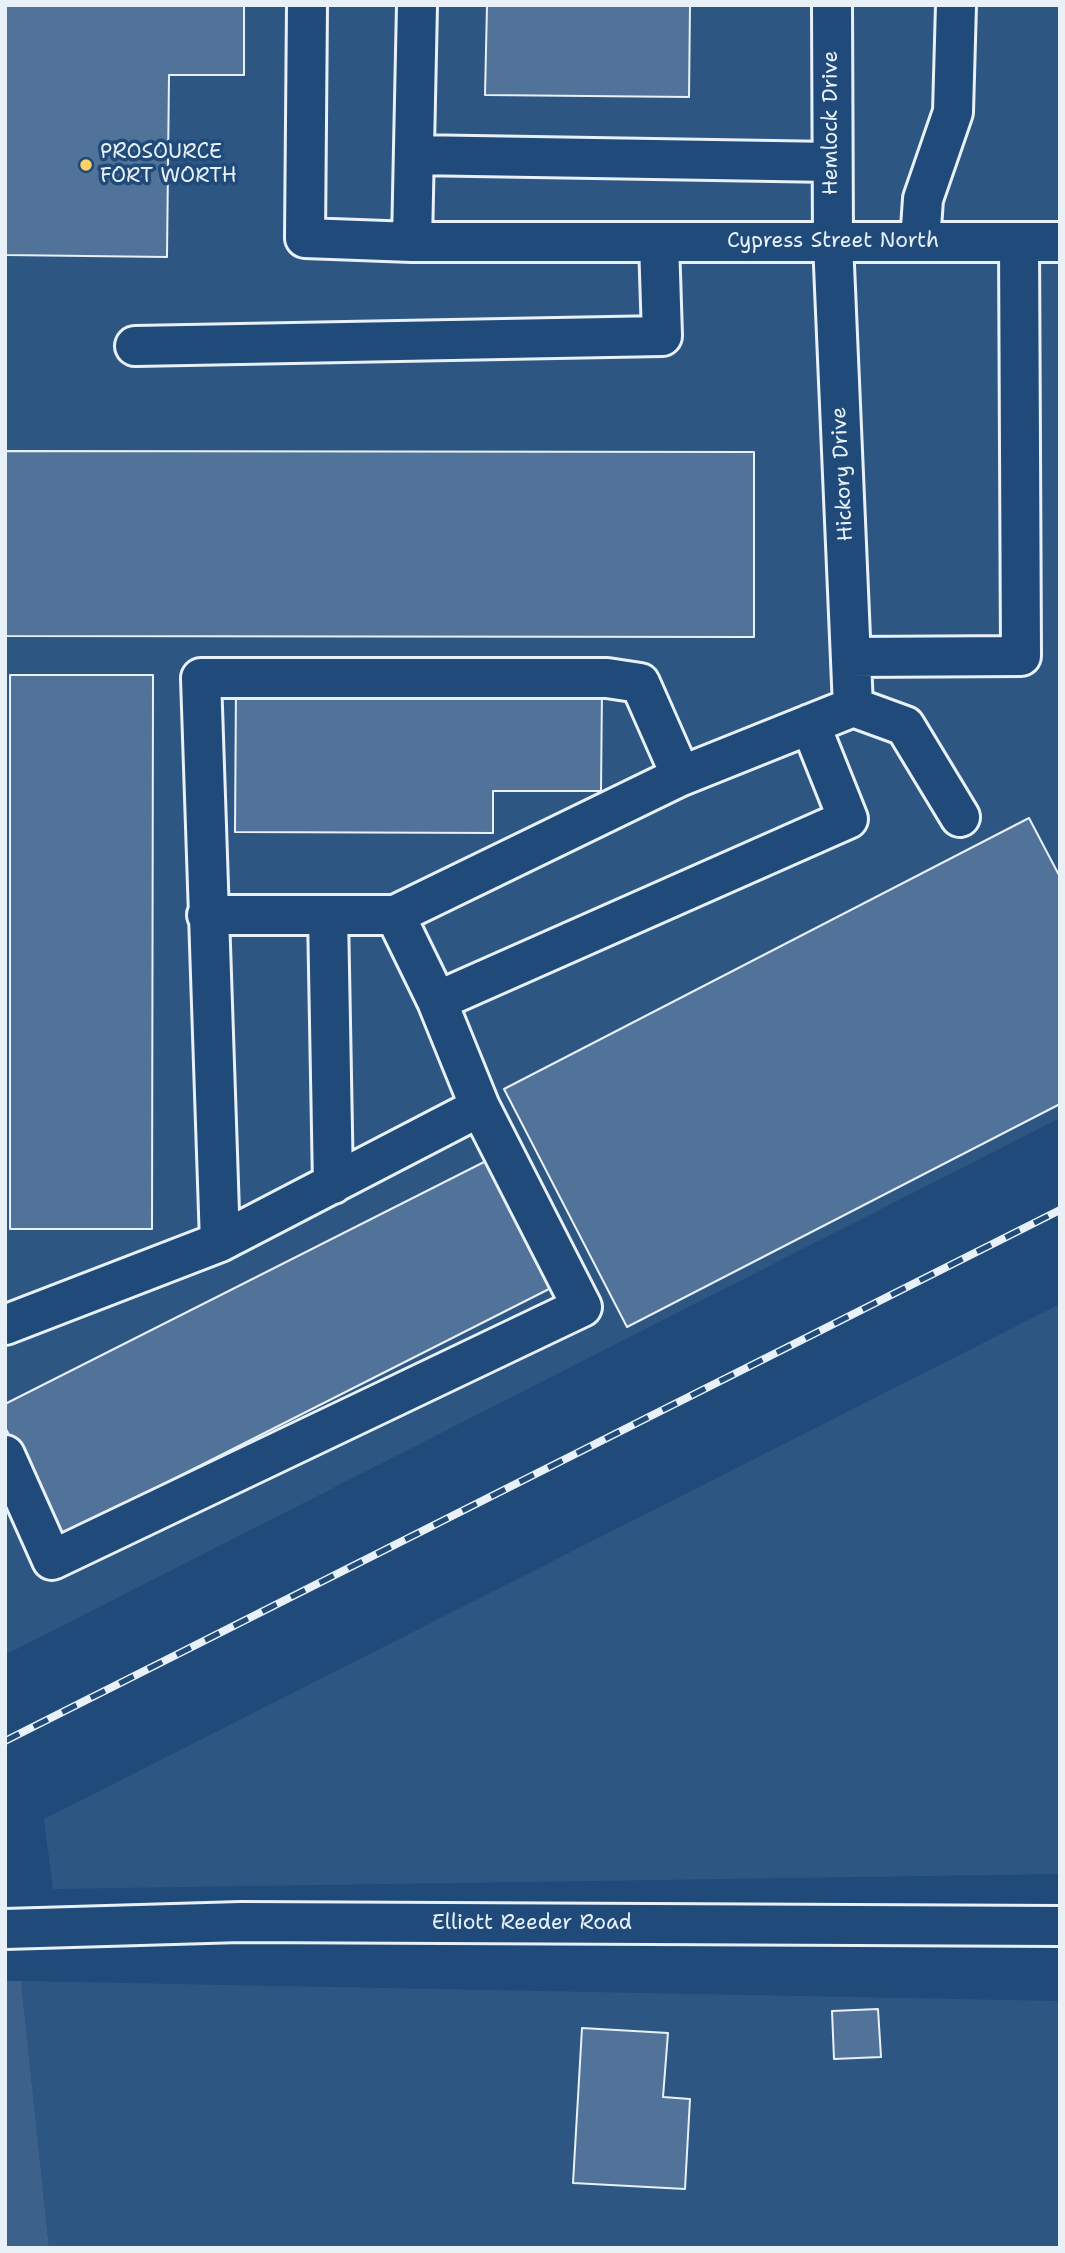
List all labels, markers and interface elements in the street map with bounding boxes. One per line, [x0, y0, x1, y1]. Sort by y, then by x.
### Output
street label: Hemlock Drive [819, 51, 845, 195]
place label: PROSOURCE FORT WORTH [100, 140, 237, 190]
marker: PROSOURCE FORT WORTH [78, 157, 94, 173]
street label: Cypress Street North [727, 229, 939, 255]
street label: Hickory Drive [827, 406, 859, 542]
street label: Elliott Reeder Road [432, 1911, 632, 1937]

